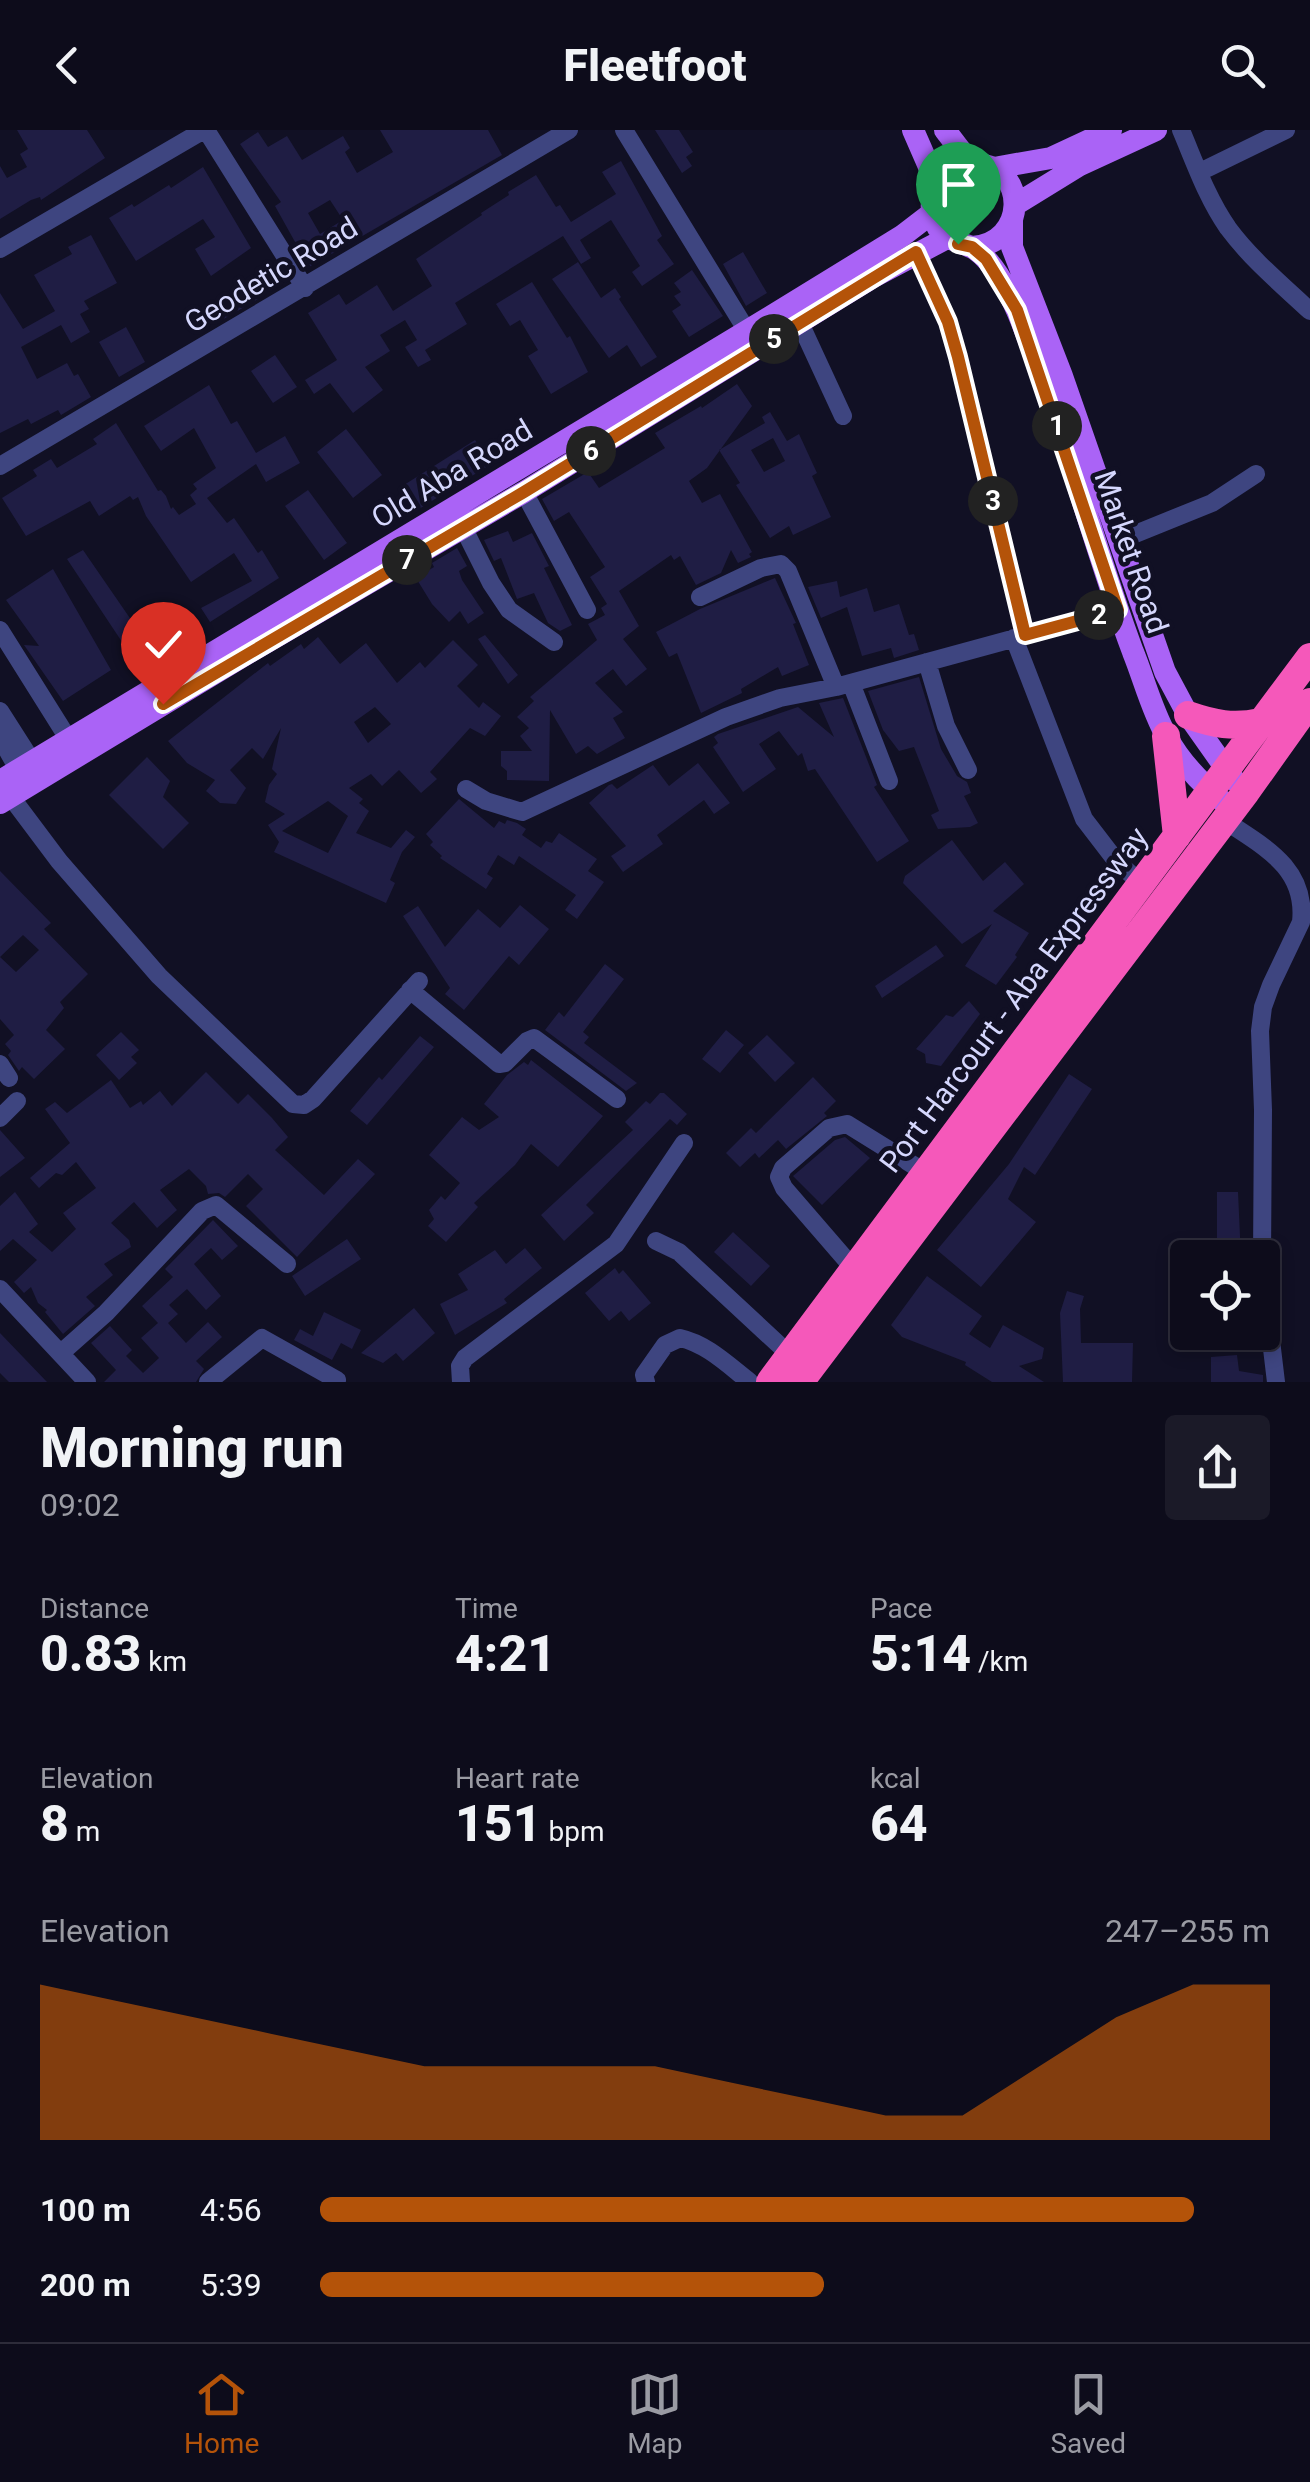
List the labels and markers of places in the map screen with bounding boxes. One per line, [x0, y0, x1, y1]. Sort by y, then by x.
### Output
pin [916, 142, 1001, 245]
pin: 5 [749, 314, 799, 364]
pin: 1 [1032, 401, 1082, 451]
pin: 6 [566, 426, 616, 476]
pin: 3 [968, 476, 1018, 526]
pin: 7 [382, 535, 432, 585]
pin: 2 [1074, 590, 1124, 640]
pin [121, 602, 206, 705]

